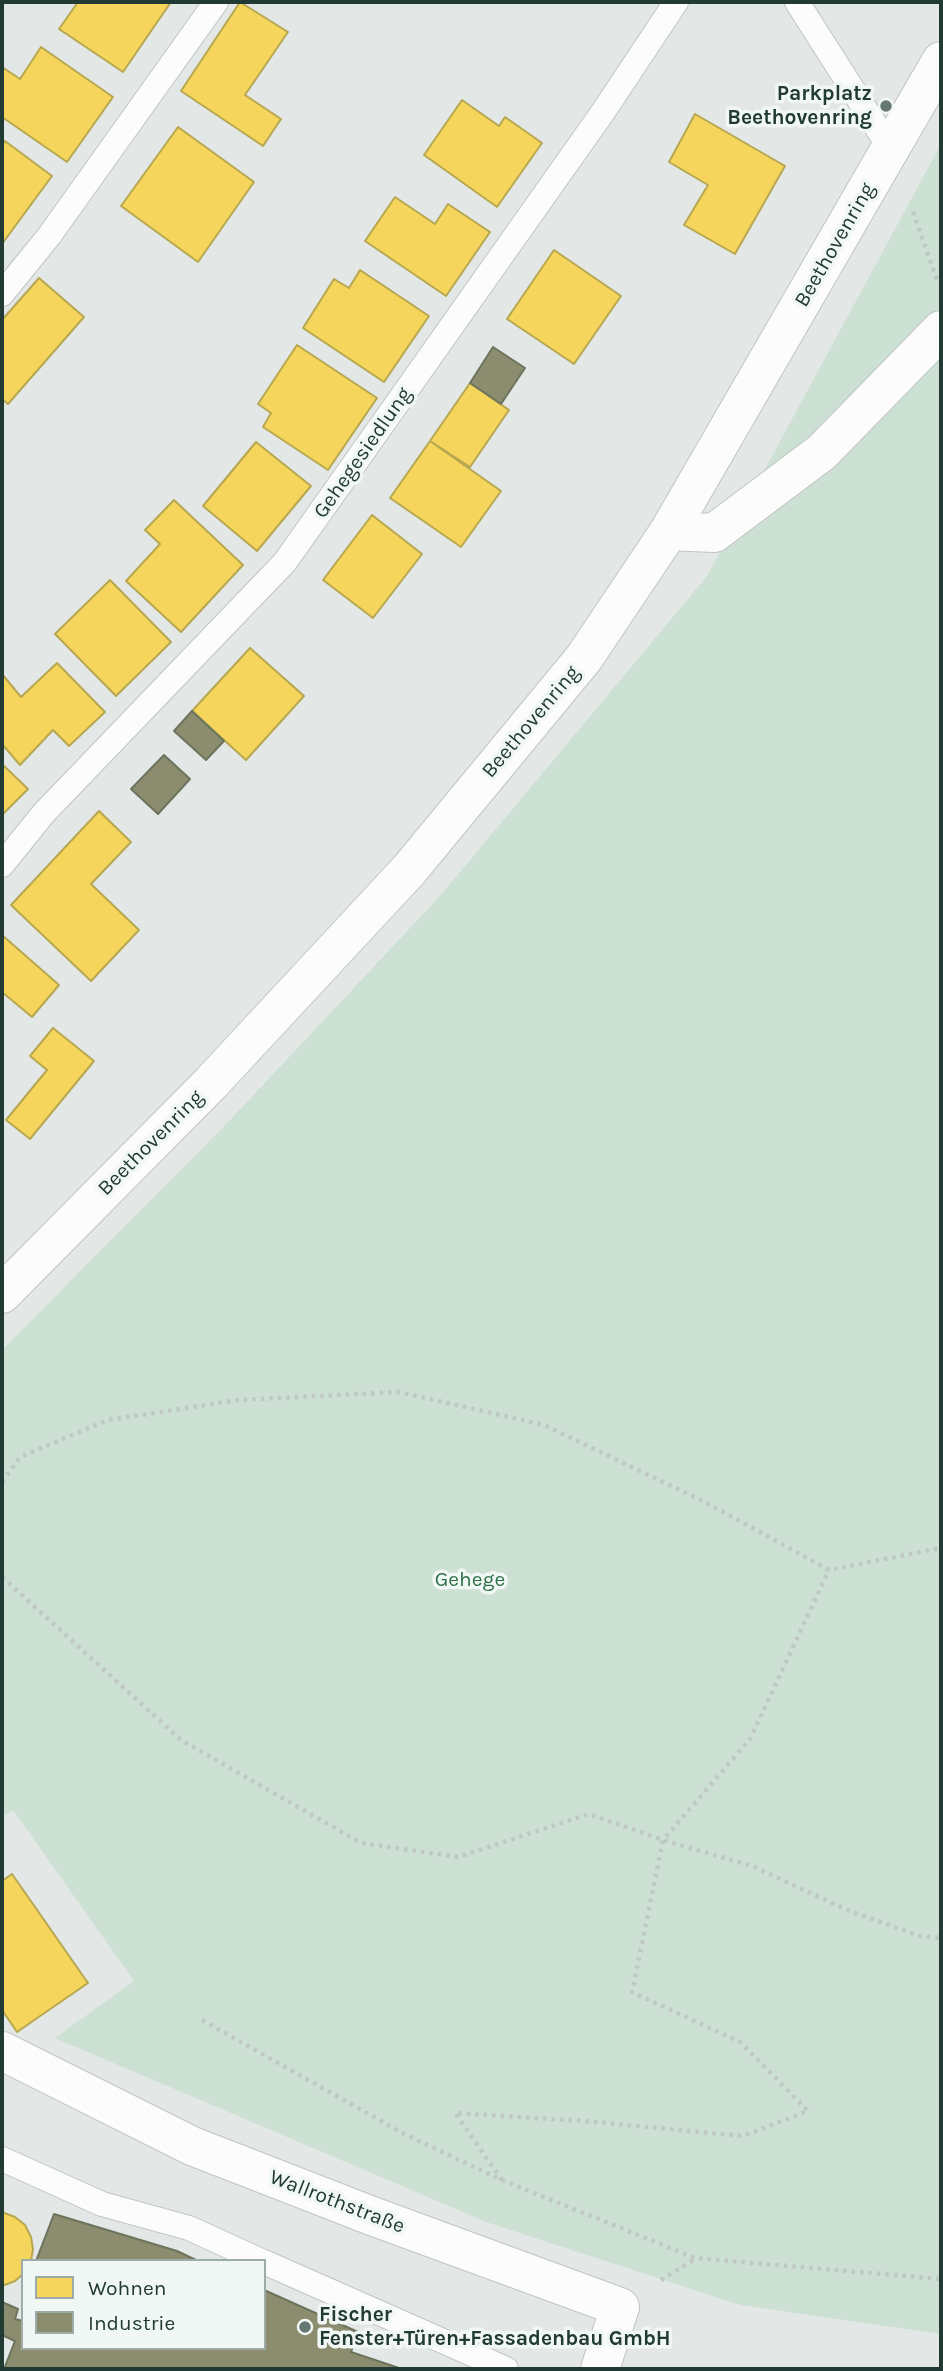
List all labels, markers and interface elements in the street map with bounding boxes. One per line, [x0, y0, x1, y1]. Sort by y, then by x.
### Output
place label: Parkplatz Beethovenring [727, 81, 872, 131]
marker: Parkplatz Beethovenring [878, 98, 894, 114]
street label: Beethovenring [789, 178, 881, 312]
street label: Gehegesiedlung [309, 383, 417, 523]
street label: Beethovenring [477, 661, 585, 783]
street label: Beethovenring [93, 1085, 209, 1201]
park label: Gehege [435, 1567, 505, 1593]
street label: Wallrothstraße [266, 2165, 408, 2239]
legend [21, 2259, 266, 2350]
text: Wohnen [88, 2276, 166, 2300]
place label: Fischer Fenster+Türen+Fassadenbau GmbH [319, 2302, 671, 2352]
text: Industrie [88, 2311, 175, 2335]
marker: Fischer Fenster+Türen+Fassadenbau GmbH [297, 2319, 313, 2335]

